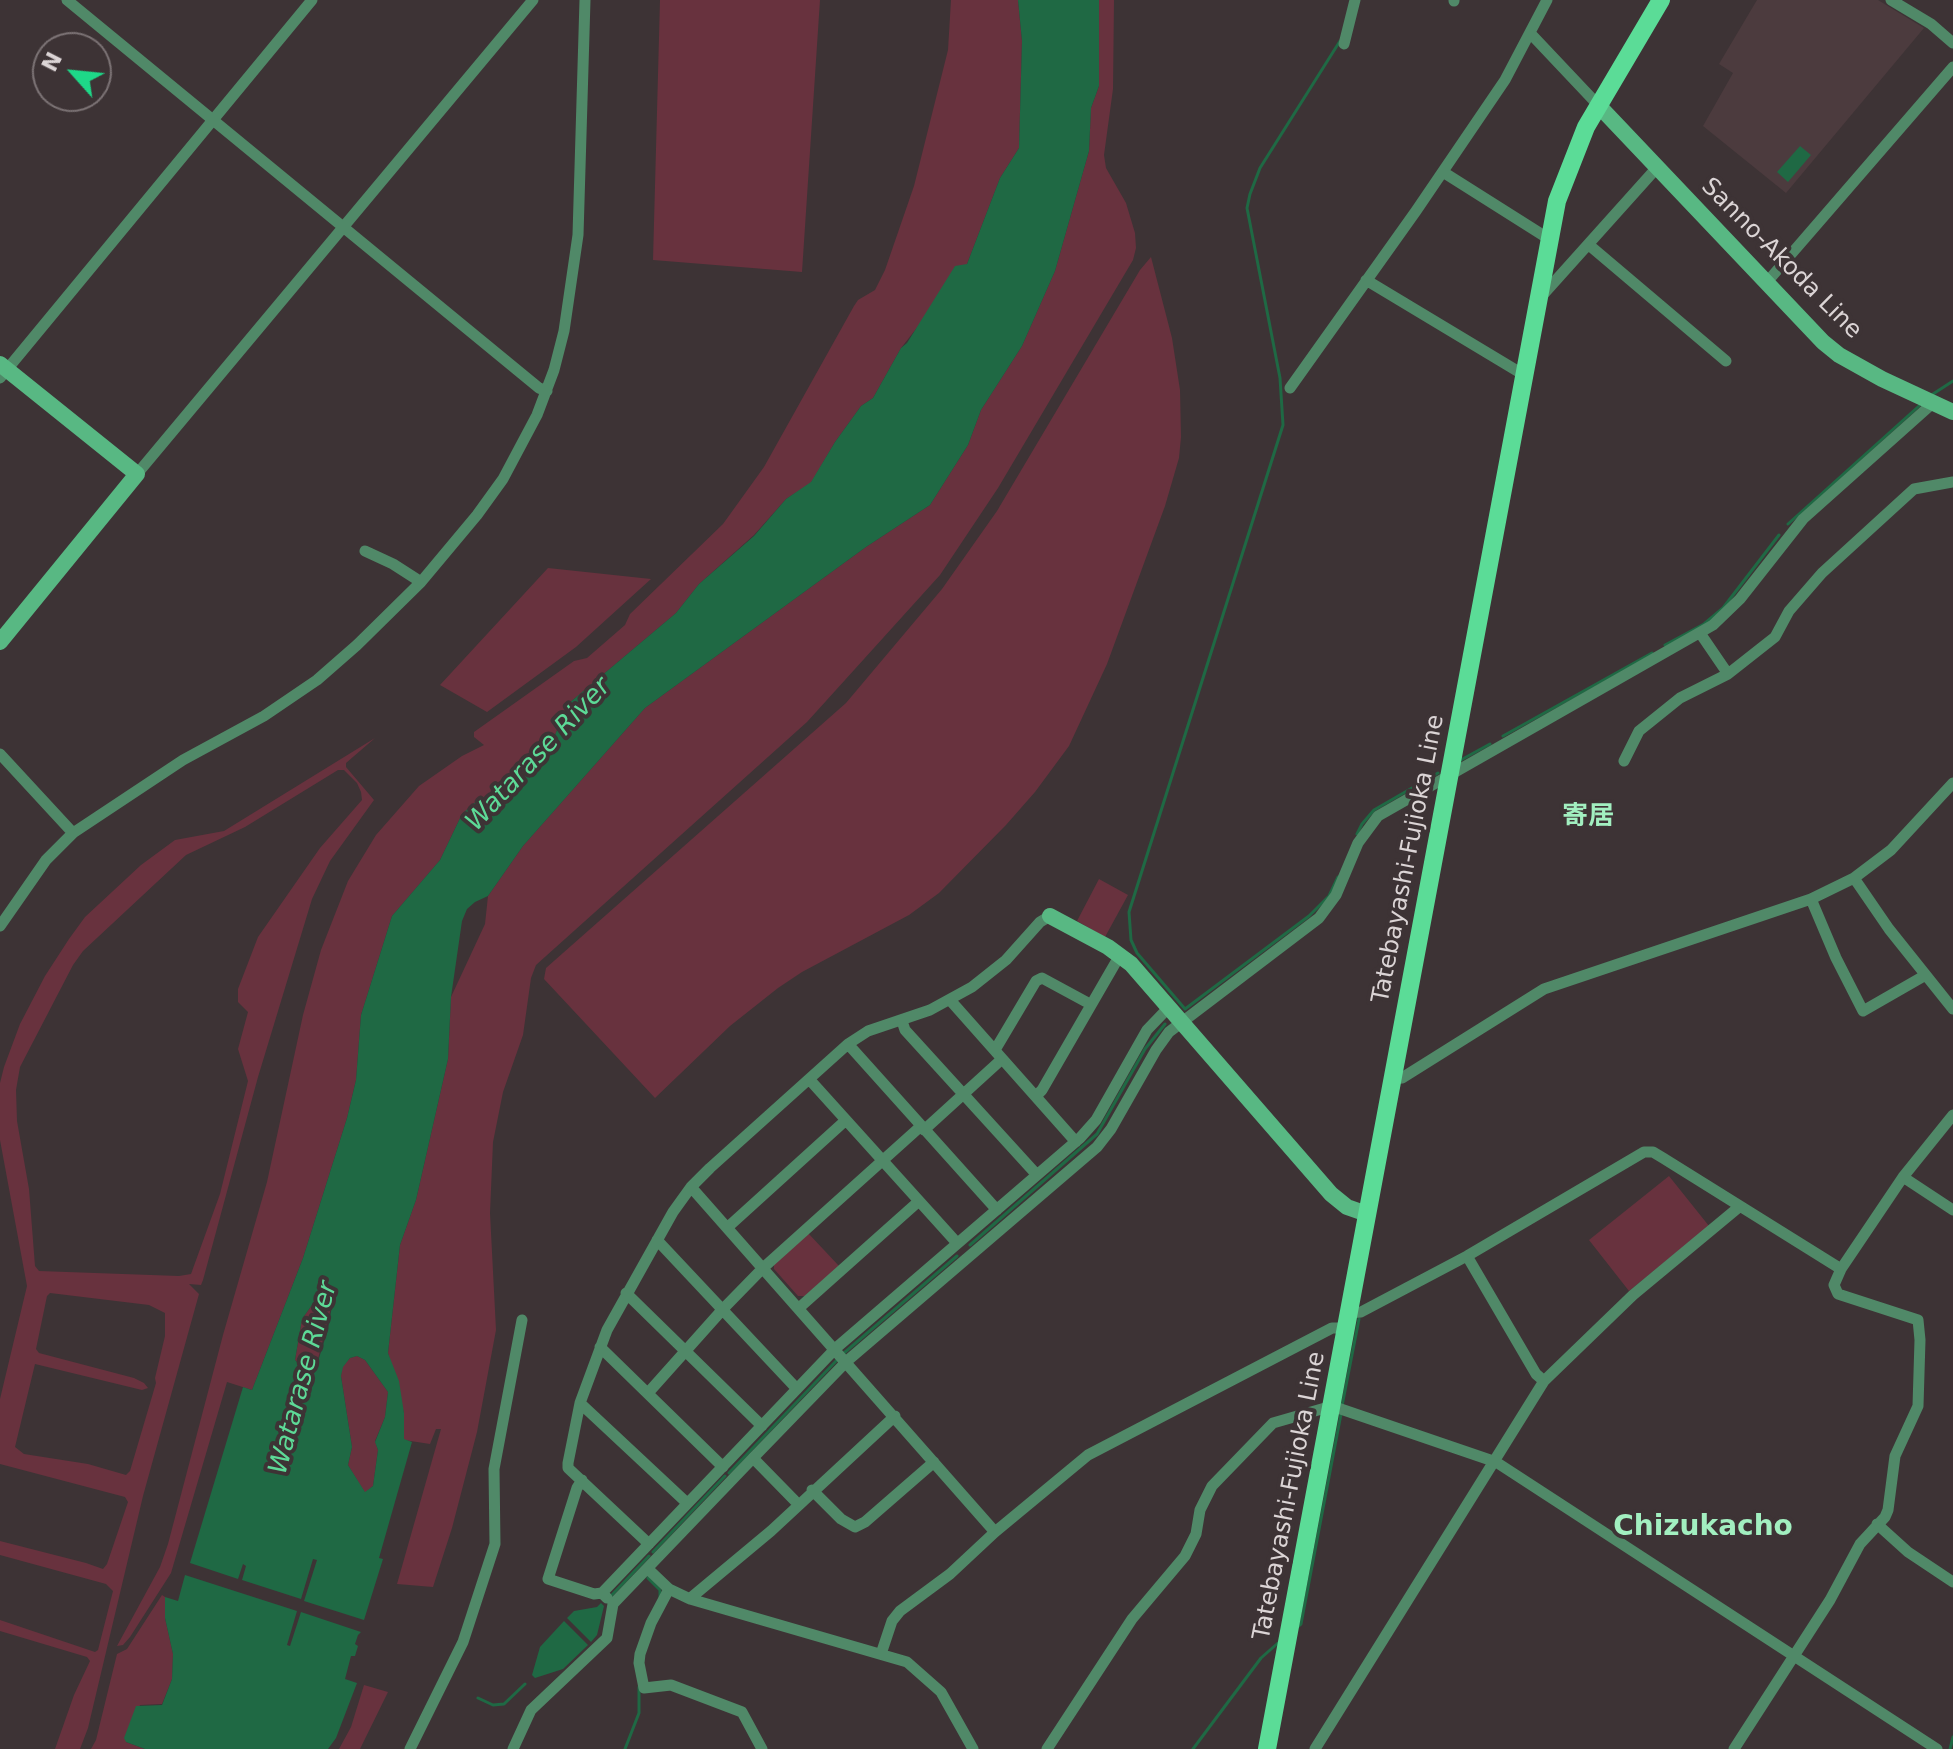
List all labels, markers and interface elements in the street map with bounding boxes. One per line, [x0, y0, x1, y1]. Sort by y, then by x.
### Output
north arrow [32, 32, 112, 112]
text: N [37, 48, 67, 76]
street label: Sanno-Akoda Line [1695, 173, 1867, 345]
water label: Watarase River [460, 672, 618, 838]
street label: Tatebayashi-Fujioka Line [1367, 712, 1451, 1006]
district label: 寄居 [1562, 801, 1614, 833]
water label: Watarase River [263, 1278, 345, 1478]
street label: Tatebayashi-Fujioka Line [1248, 1349, 1332, 1643]
district label: Chizukacho [1613, 1511, 1793, 1545]

